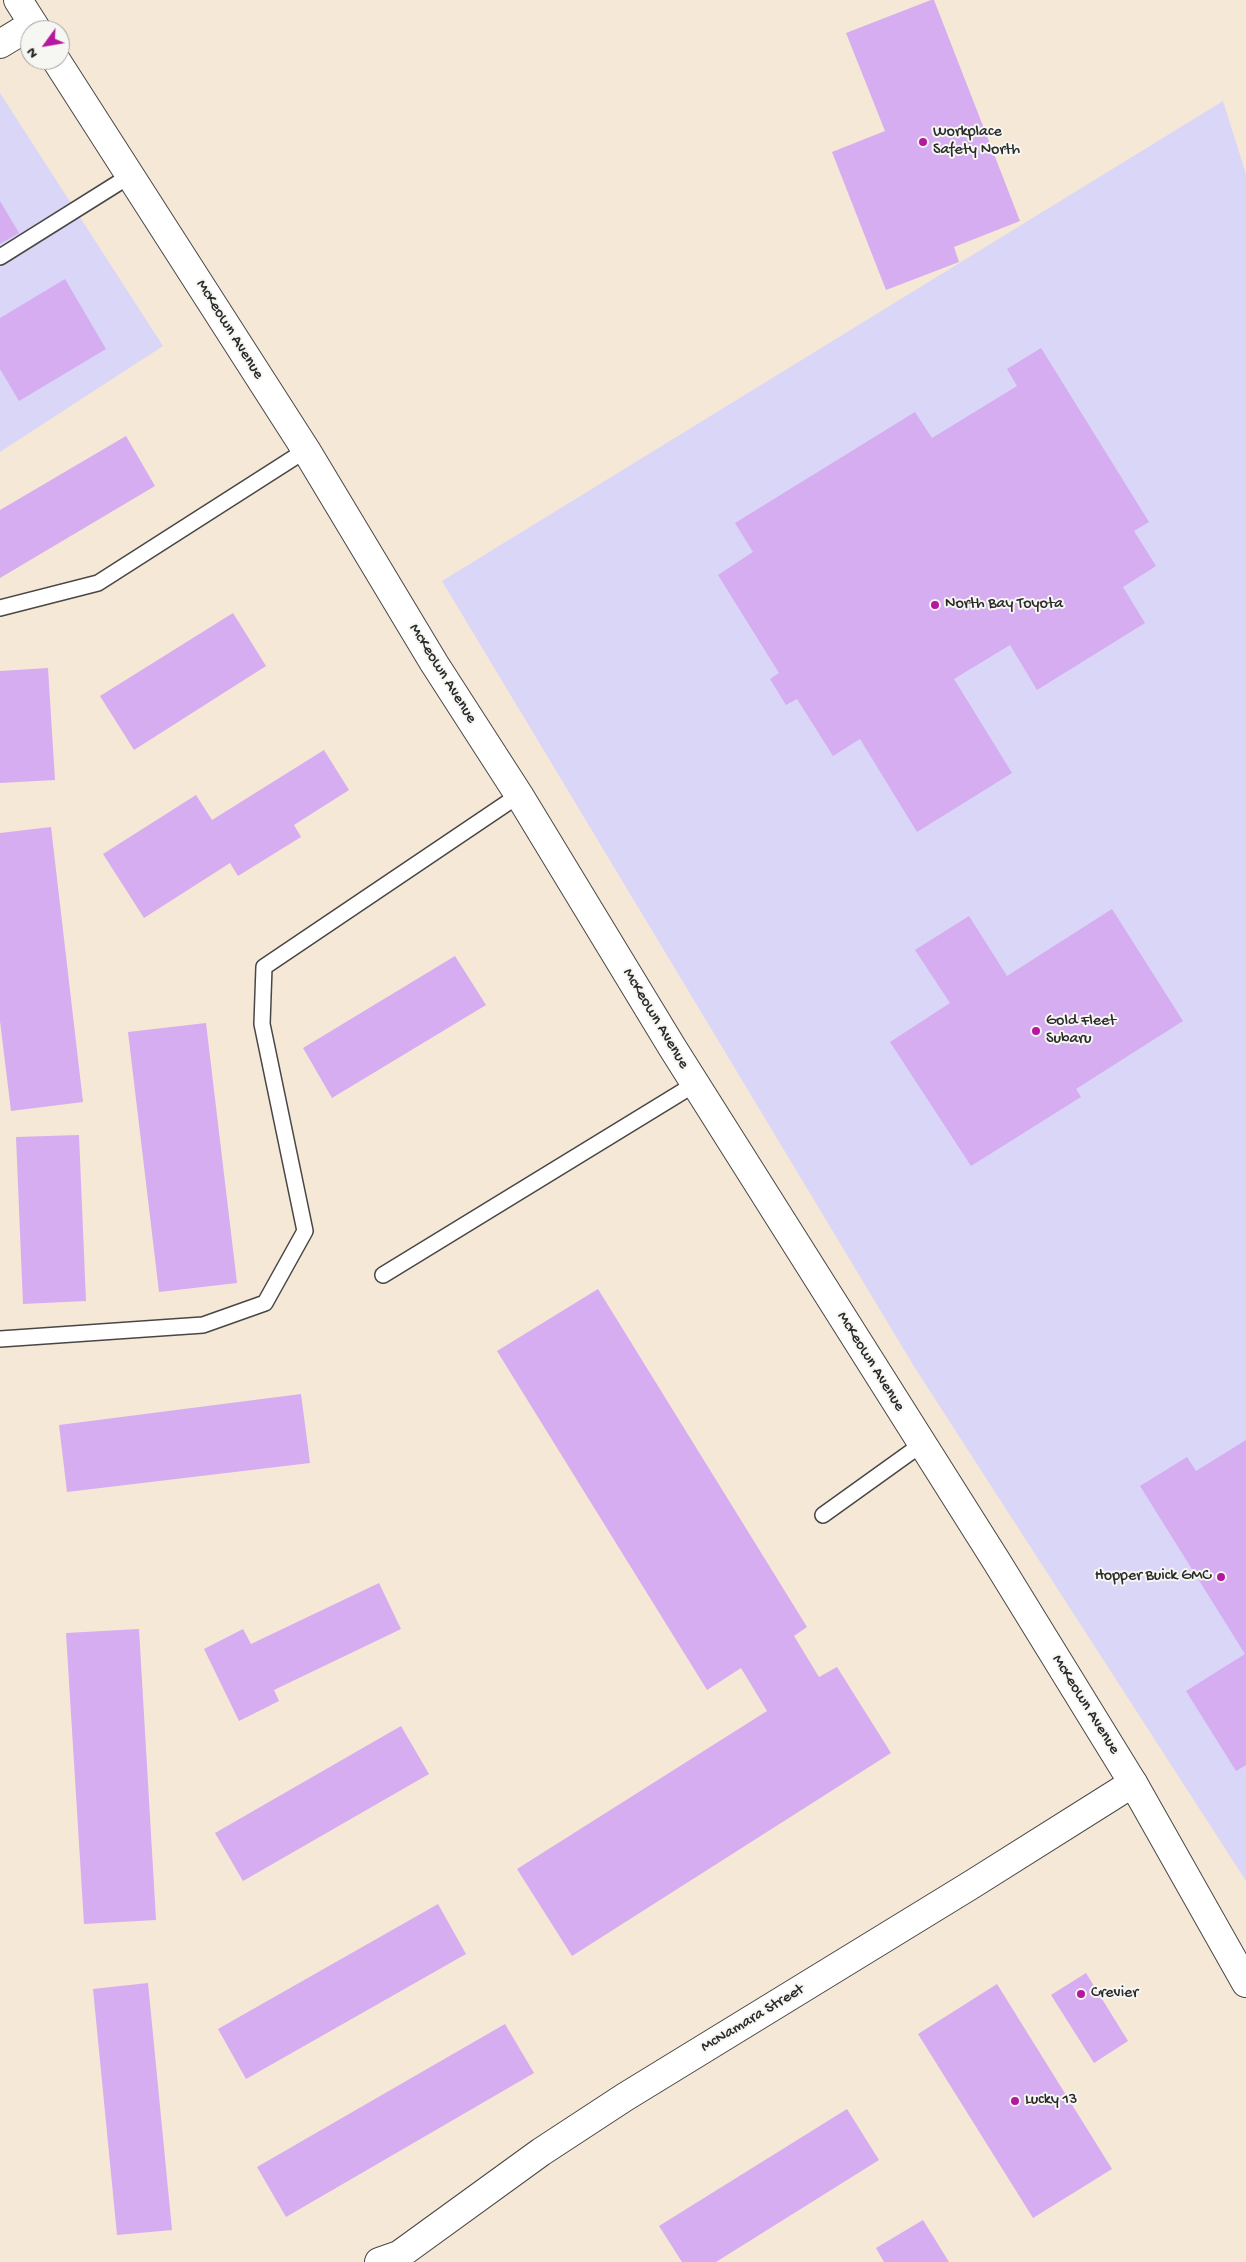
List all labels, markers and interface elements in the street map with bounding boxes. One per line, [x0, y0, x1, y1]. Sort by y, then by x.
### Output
north arrow [20, 20, 70, 70]
text: N [23, 44, 42, 61]
place label: Workplace Safety North [933, 123, 1020, 161]
marker: Workplace Safety North [917, 136, 929, 148]
street label: McKeown Avenue [191, 277, 267, 383]
place label: North Bay Toyota [945, 595, 1063, 615]
marker: North Bay Toyota [929, 599, 941, 611]
street label: McKeown Avenue [404, 621, 480, 727]
street label: McKeown Avenue [617, 965, 693, 1073]
place label: Gold Fleet Subaru [1046, 1012, 1116, 1050]
marker: Gold Fleet Subaru [1030, 1025, 1042, 1037]
street label: McKeown Avenue [832, 1309, 908, 1415]
place label: Hopper Buick GMC [1095, 1567, 1211, 1587]
marker: Hopper Buick GMC [1215, 1571, 1227, 1583]
street label: McKeown Avenue [1047, 1652, 1123, 1758]
street label: McNamara Street [698, 1981, 808, 2057]
place label: Crevier [1091, 1984, 1138, 2004]
marker: Crevier [1075, 1988, 1087, 2000]
place label: Lucky 13 [1025, 2091, 1077, 2111]
marker: Lucky 13 [1009, 2095, 1021, 2107]

